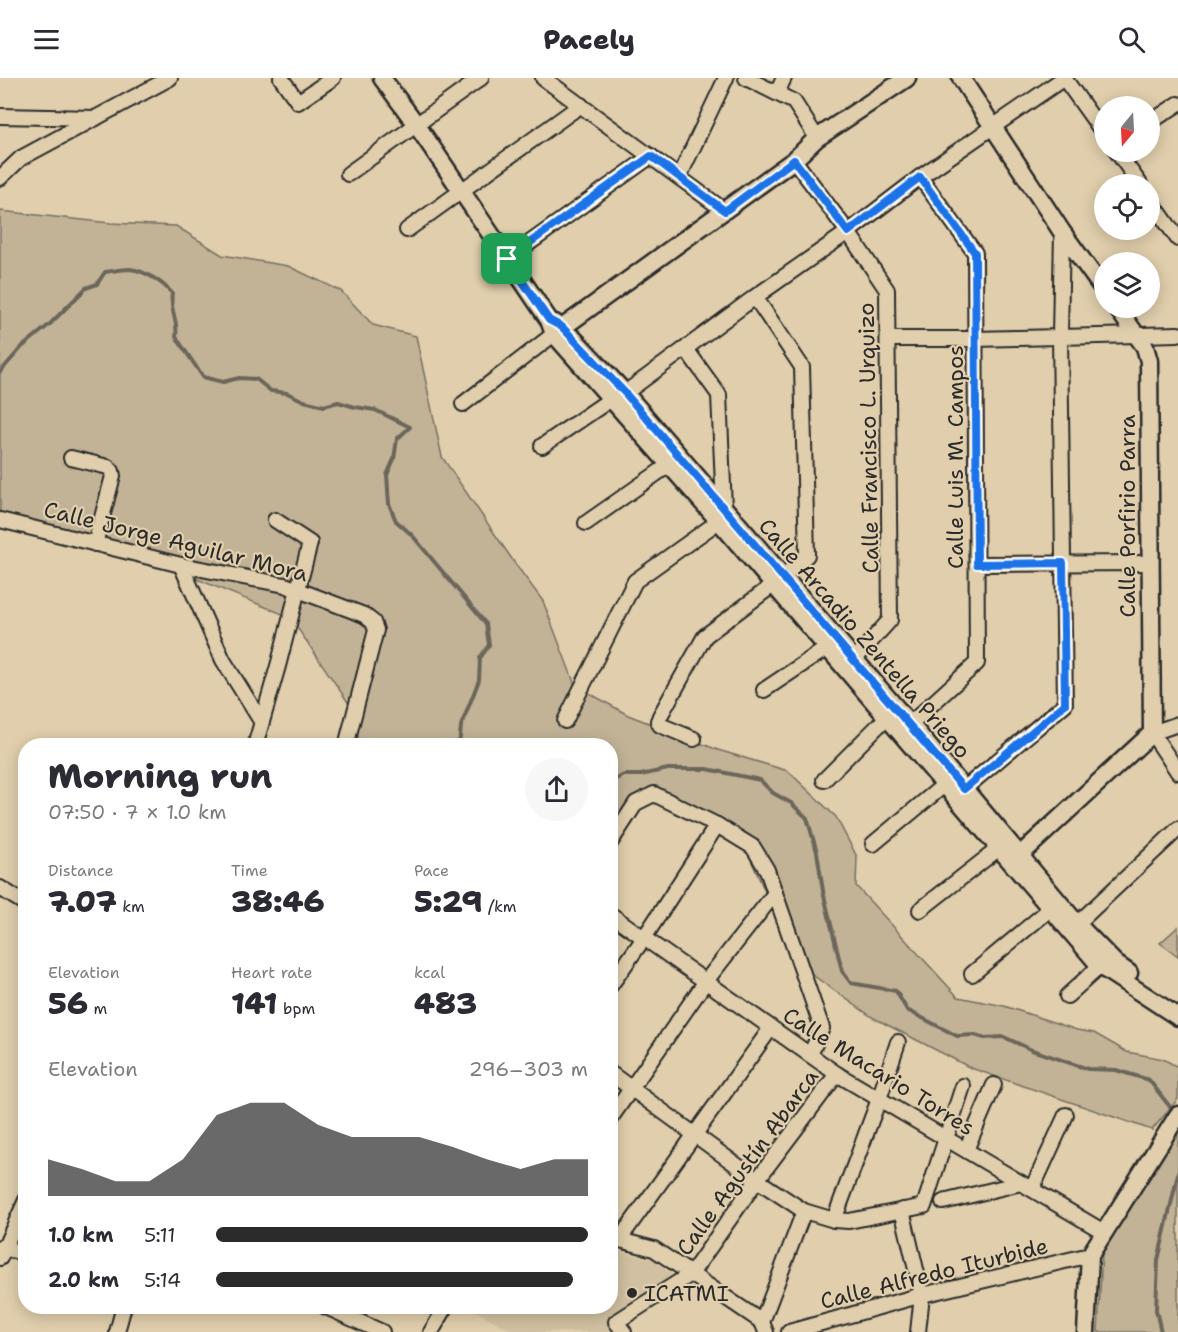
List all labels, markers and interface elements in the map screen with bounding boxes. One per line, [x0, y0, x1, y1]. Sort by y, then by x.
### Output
text: Pacely [543, 21, 635, 58]
icon: menu [30, 23, 63, 56]
icon: search [1115, 23, 1148, 56]
north arrow [1094, 96, 1160, 162]
map controls [1094, 96, 1160, 318]
button: locate [1094, 174, 1160, 240]
pin [481, 233, 532, 284]
icon: arrive [490, 242, 523, 275]
button: layers [1094, 252, 1160, 318]
street label: Calle Francisco L. Urquizo [852, 302, 885, 574]
street label: Calle Luis M. Campos [941, 345, 970, 569]
street label: Calle Porfirio Parra [1113, 414, 1142, 617]
street label: Calle Jorge Aguilar Mora [41, 495, 311, 588]
street label: Calle Arcadio Zentella Priego [752, 512, 977, 765]
text: Morning run [48, 754, 272, 799]
button: share [525, 758, 588, 821]
text: 07:50 · 7 × 1.0 km [48, 799, 226, 825]
text: Distance [48, 860, 114, 881]
text: Time [231, 860, 268, 881]
text: Pace [414, 860, 449, 881]
text: 7.07 [48, 881, 117, 922]
text: 38:46 [231, 881, 325, 922]
text: 5:29 [414, 881, 483, 922]
text: km [117, 896, 145, 917]
text: /km [483, 896, 517, 917]
text: Elevation [48, 962, 120, 983]
text: Heart rate [231, 962, 313, 983]
text: kcal [414, 962, 445, 983]
text: 56 [48, 983, 88, 1024]
text: 141 [231, 983, 278, 1024]
text: 483 [414, 983, 477, 1024]
text: m [88, 998, 107, 1019]
text: bpm [278, 998, 315, 1019]
street label: Calle Macario Torres [777, 1001, 980, 1142]
text: Elevation [48, 1056, 138, 1082]
text: 296–303 m [469, 1056, 588, 1082]
street label: Calle Agustín Abarca [670, 1063, 825, 1261]
text: 1.0 km [48, 1222, 113, 1248]
text: 5:11 [144, 1222, 176, 1248]
street label: Calle Alfredo Iturbide [817, 1231, 1051, 1316]
text: 2.0 km [48, 1267, 119, 1293]
text: 5:14 [144, 1267, 181, 1293]
place label: ICATMI [644, 1279, 729, 1308]
marker: ICATMI [625, 1286, 639, 1300]

